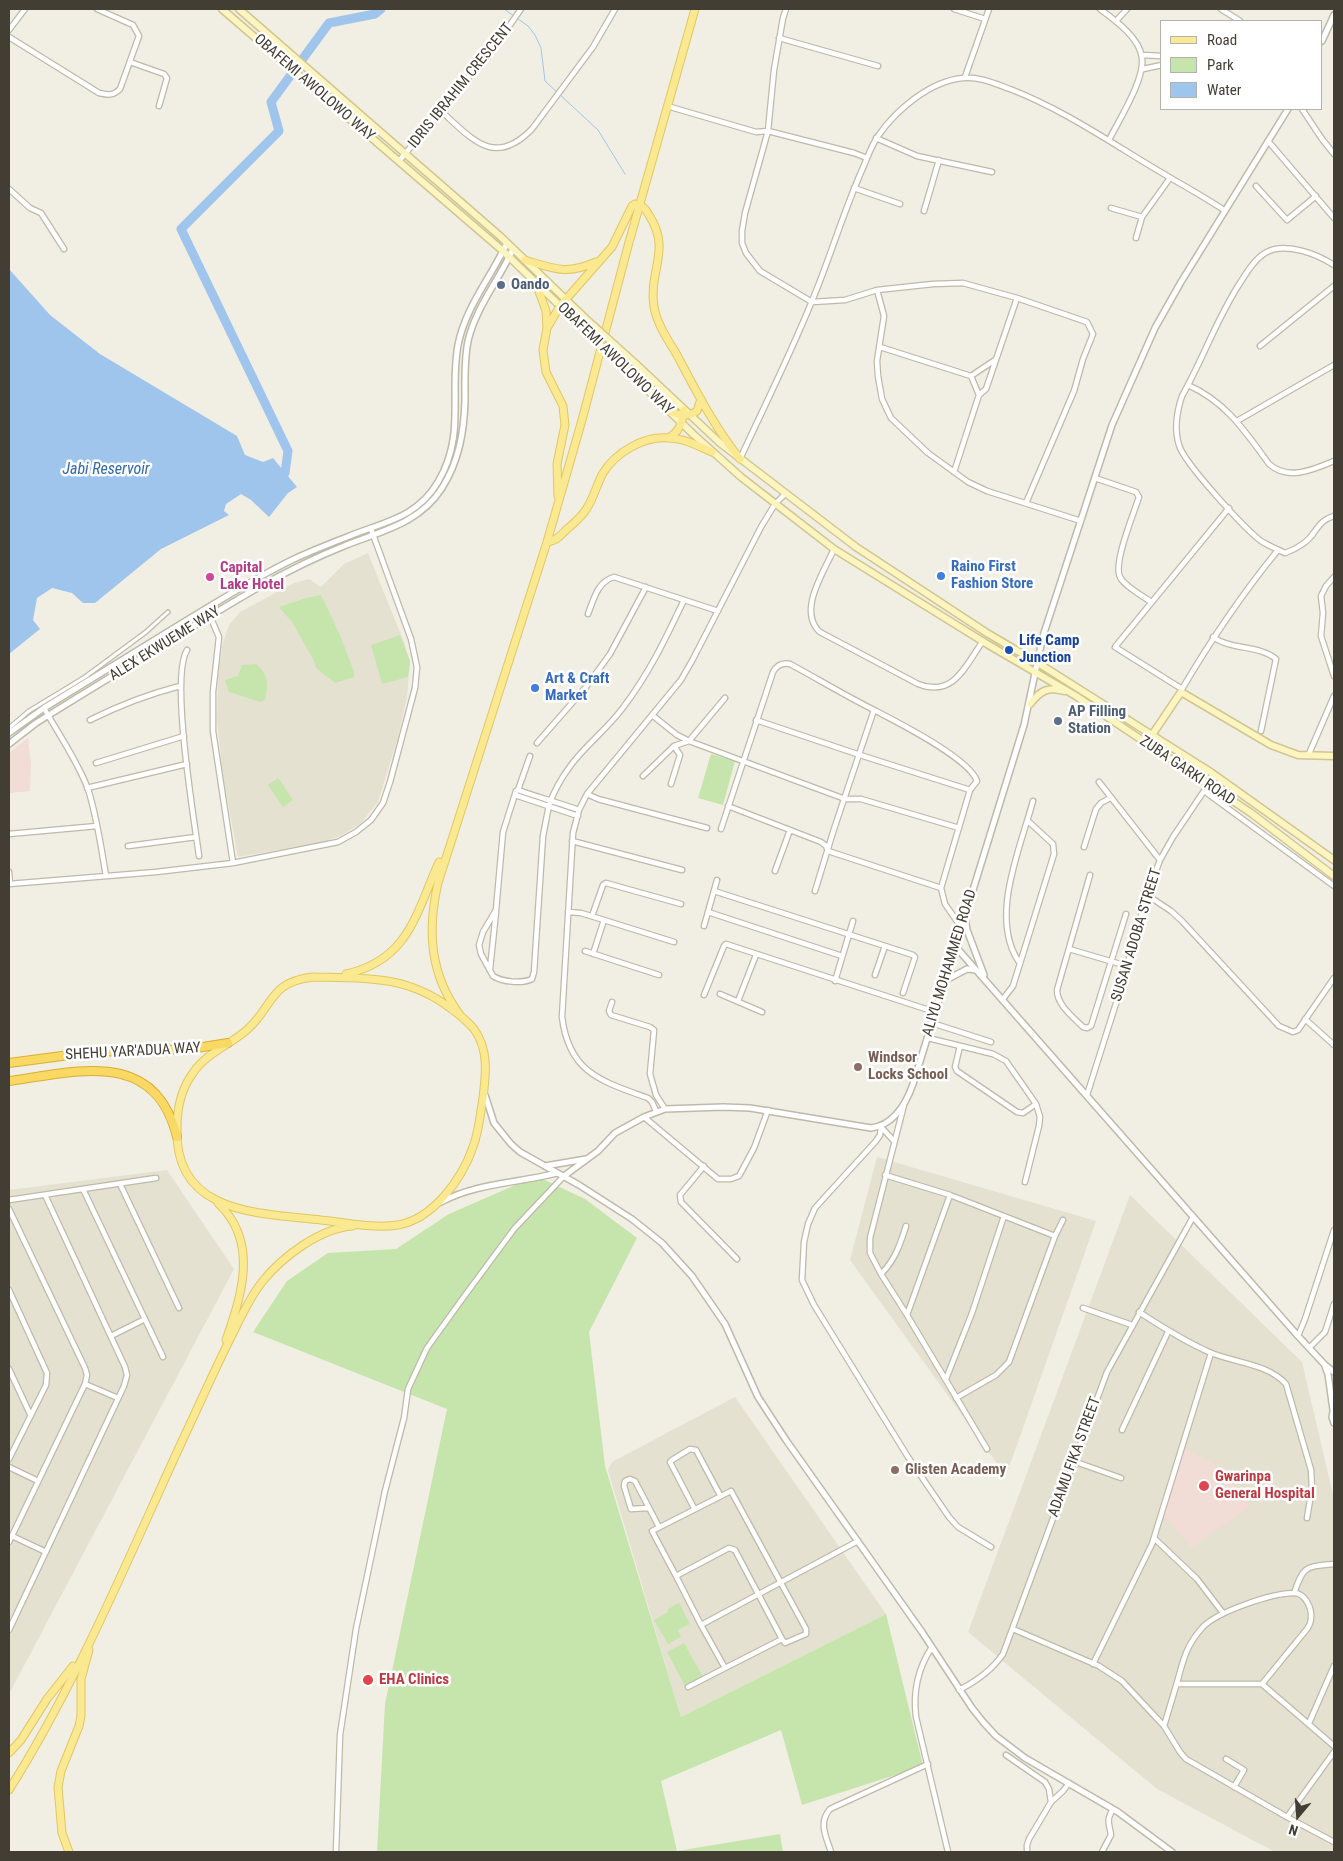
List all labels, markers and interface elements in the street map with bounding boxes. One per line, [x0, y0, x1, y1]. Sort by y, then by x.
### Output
street label: IDRIS IBRAHIM CRESCENT [405, 20, 517, 152]
legend [1160, 20, 1323, 110]
street label: OBAFEMI AWOLOWO WAY [250, 31, 378, 145]
text: Road [1207, 31, 1237, 49]
text: Park [1207, 56, 1234, 74]
text: Water [1207, 81, 1241, 99]
place label: Oando [511, 276, 549, 294]
marker: Oando [495, 279, 507, 291]
street label: OBAFEMI AWOLOWO WAY [553, 299, 677, 419]
water label: Jabi Reservoir [62, 460, 150, 480]
place label: Raino First Fashion Store [951, 558, 1033, 593]
place label: Capital Lake Hotel [220, 559, 284, 594]
marker: Raino First Fashion Store [935, 570, 947, 582]
marker: Capital Lake Hotel [204, 571, 216, 583]
street label: ALEX EKWUEME WAY [106, 603, 224, 685]
place label: Life Camp Junction [1019, 632, 1079, 667]
marker: Life Camp Junction [1003, 644, 1015, 656]
place label: Art & Craft Market [545, 670, 609, 705]
marker: Art & Craft Market [529, 682, 541, 694]
place label: AP Filling Station [1068, 703, 1126, 738]
marker: AP Filling Station [1052, 715, 1064, 727]
street label: ZUBA GARKI ROAD [1136, 732, 1238, 810]
street label: SUSAN ADOBA STREET [1108, 866, 1166, 1004]
street label: ALIYU MOHAMMED ROAD [919, 887, 981, 1039]
street label: SHEHU YAR'ADUA WAY [65, 1039, 201, 1065]
place label: Windsor Locks School [868, 1049, 948, 1084]
marker: Windsor Locks School [852, 1061, 864, 1073]
street label: ADAMU FIKA STREET [1045, 1394, 1105, 1520]
place label: Glisten Academy [905, 1461, 1006, 1479]
marker: Glisten Academy [889, 1464, 901, 1476]
place label: Gwarinpa General Hospital [1215, 1468, 1315, 1503]
marker: Gwarinpa General Hospital [1197, 1479, 1211, 1493]
place label: EHA Clinics [379, 1671, 449, 1689]
marker: EHA Clinics [361, 1673, 375, 1687]
north arrow [1273, 1791, 1323, 1841]
text: N [1287, 1821, 1300, 1839]

